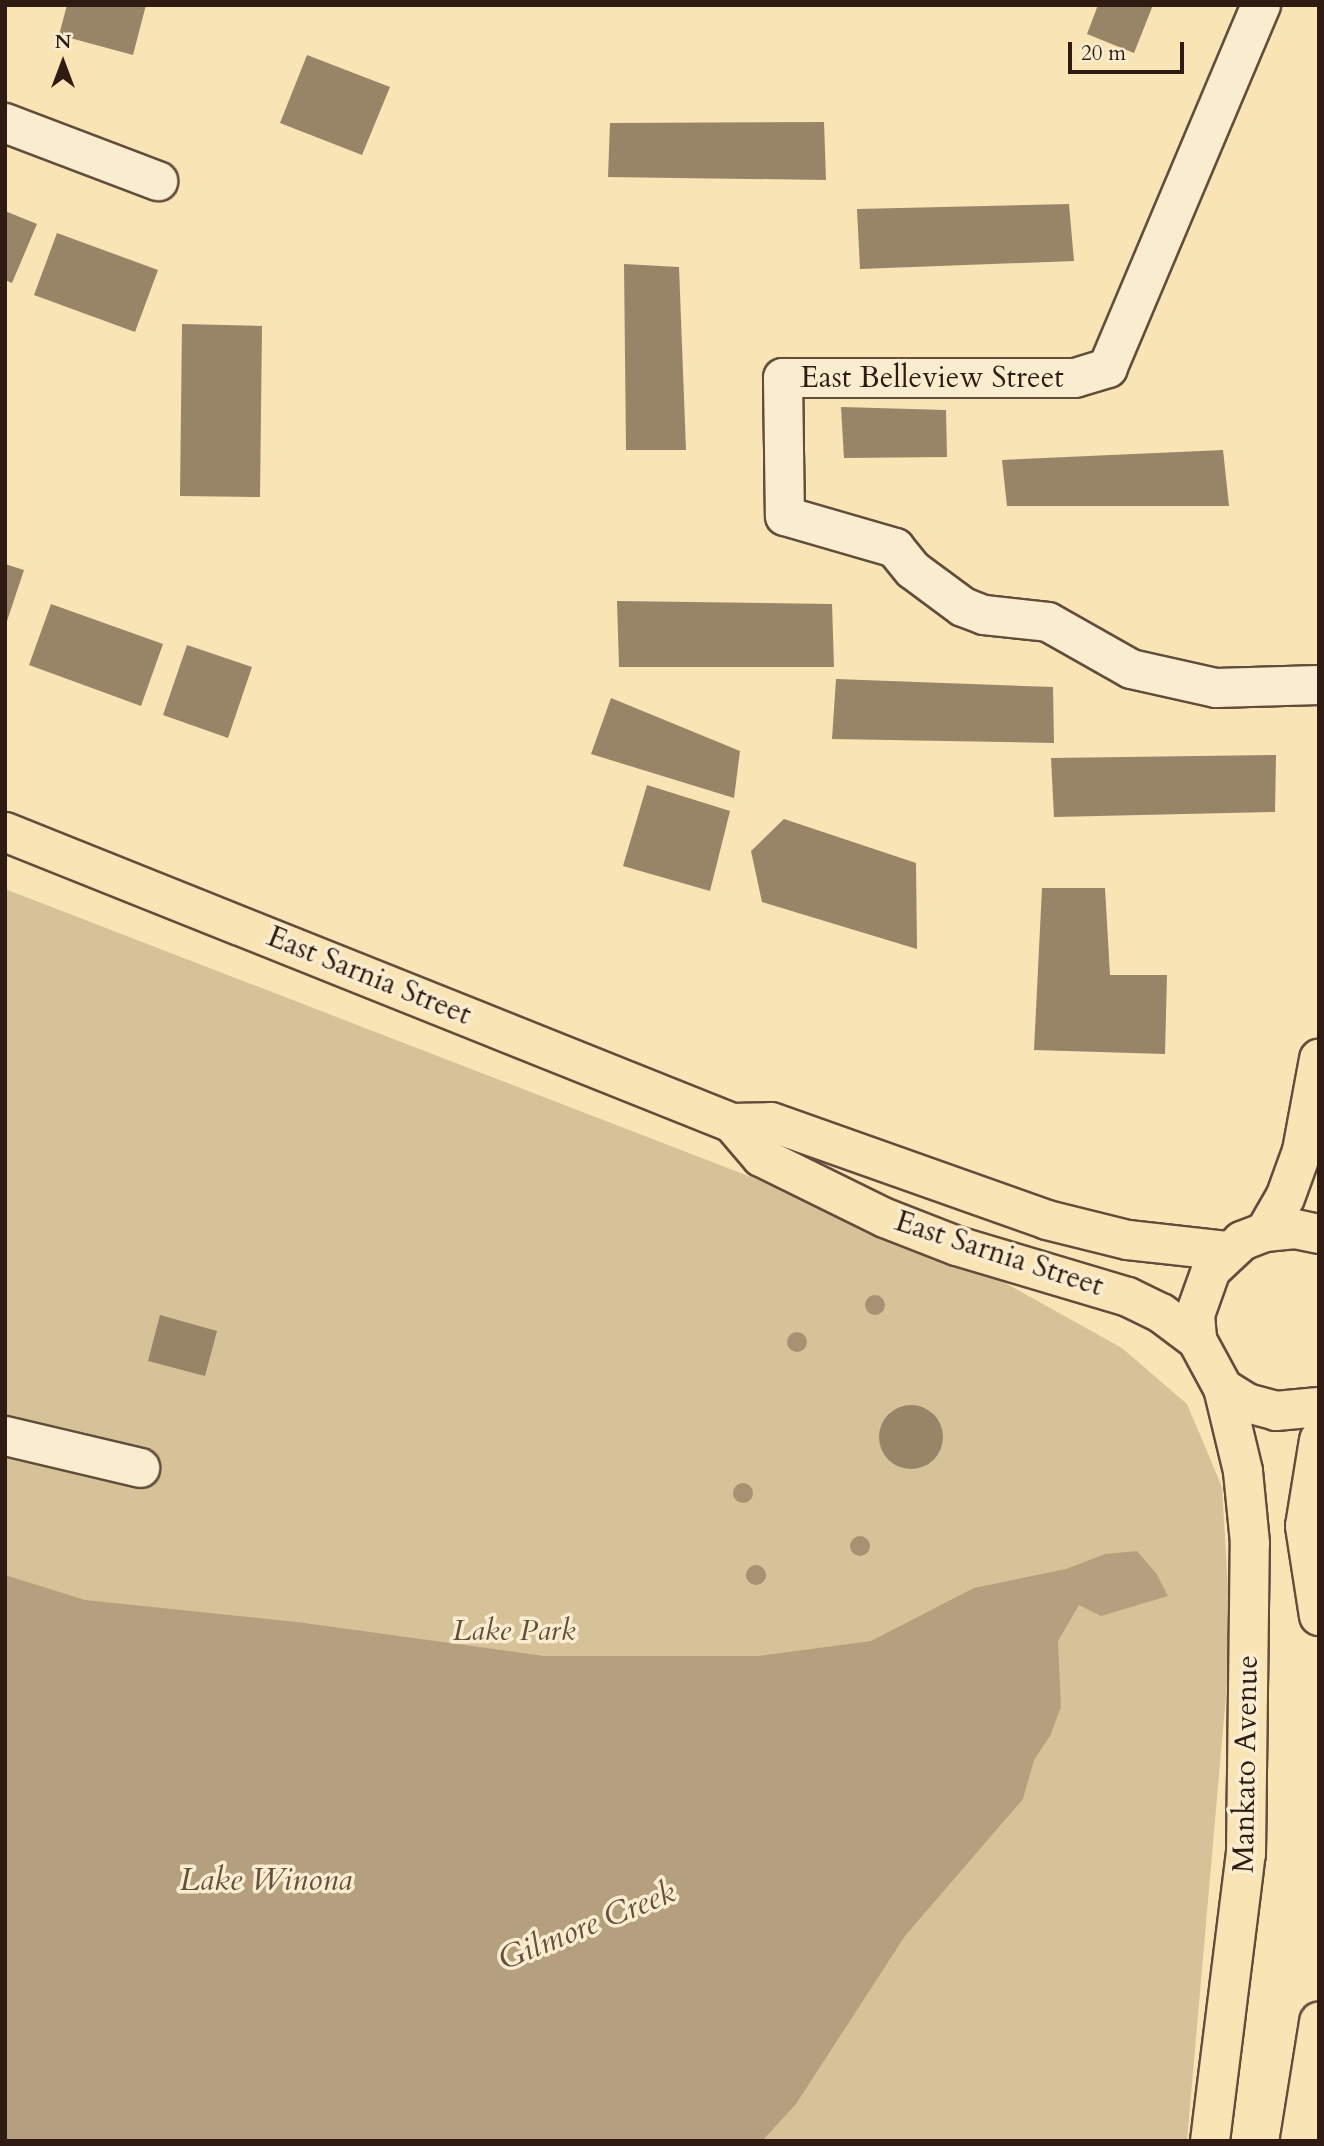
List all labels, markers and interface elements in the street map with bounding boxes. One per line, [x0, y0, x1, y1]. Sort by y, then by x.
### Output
north arrow [28, 28, 98, 98]
scale bar [1072, 28, 1188, 72]
text: N [55, 29, 71, 55]
text: 20 m [1081, 39, 1126, 68]
street label: East Belleview Street [800, 360, 1064, 396]
street label: East Sarnia Street [262, 919, 476, 1033]
street label: East Sarnia Street [890, 1203, 1108, 1305]
park label: Lake Park [453, 1613, 575, 1649]
street label: Mankato Avenue [1226, 1655, 1266, 1873]
water label: Lake Winona [180, 1861, 352, 1899]
water label: Gilmore Creek [493, 1873, 681, 1979]

